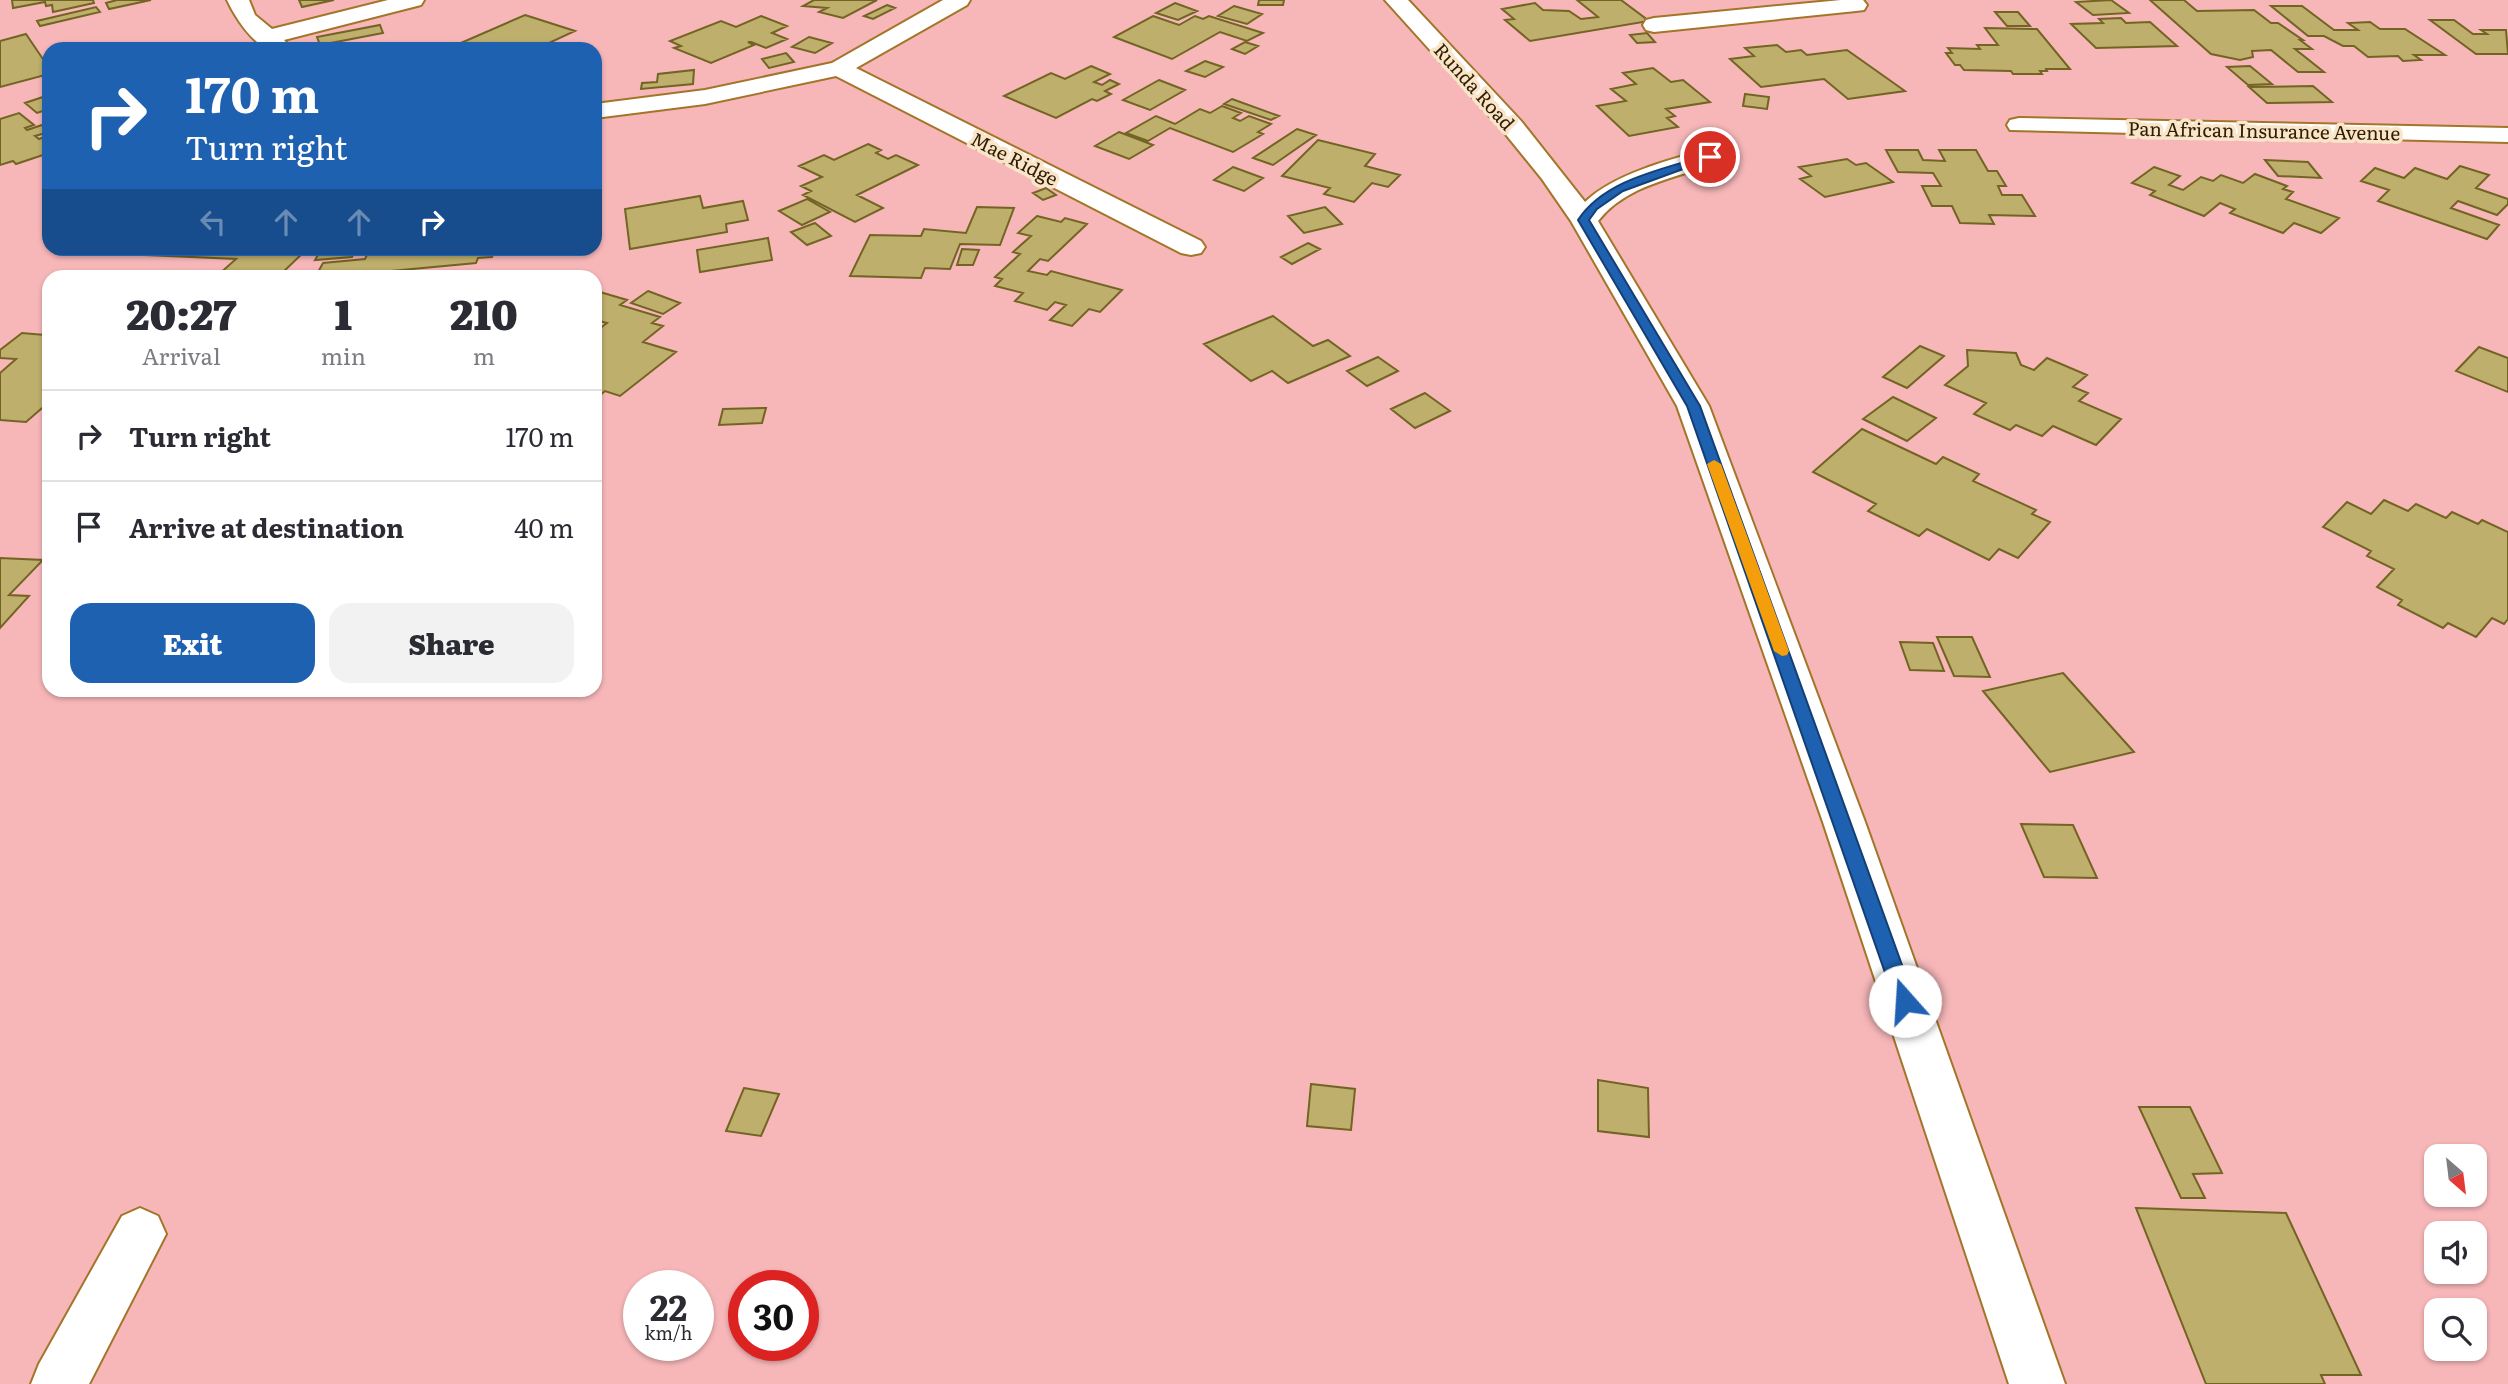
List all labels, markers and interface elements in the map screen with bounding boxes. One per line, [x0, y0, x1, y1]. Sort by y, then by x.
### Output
street label: Runda Road [1428, 36, 1522, 136]
text: 170 m [185, 55, 319, 128]
icon: right [70, 70, 161, 161]
street label: Pan African Insurance Avenue [2128, 114, 2401, 146]
text: Turn right [185, 122, 347, 170]
street label: Mae Ridge [967, 124, 1063, 192]
pin [1680, 127, 1740, 187]
icon: arrive [1691, 138, 1729, 176]
icon: left [194, 203, 232, 241]
icon: ahead [267, 203, 305, 241]
icon: ahead [340, 203, 378, 241]
icon: right [413, 203, 451, 241]
text: 20:27 [126, 281, 236, 343]
text: 1 [334, 281, 352, 343]
text: 210 [450, 281, 518, 343]
text: Arrival [142, 338, 221, 372]
text: min [321, 338, 366, 372]
text: m [473, 338, 495, 372]
text: Turn right [129, 416, 271, 455]
text: 170 m [506, 416, 574, 455]
icon: right [70, 417, 108, 455]
text: Arrive at destination [129, 507, 404, 546]
text: 40 m [514, 507, 574, 546]
icon: arrive [70, 508, 108, 546]
button: Exit [70, 603, 315, 683]
button: Share [329, 603, 574, 683]
position arrow [1868, 964, 1942, 1038]
north arrow [2424, 1144, 2487, 1208]
map controls [2424, 1144, 2487, 1361]
button: sound [2424, 1221, 2487, 1284]
speed limit sign: 30 [728, 1270, 819, 1361]
text: 22 [650, 1280, 687, 1332]
button: search [2424, 1298, 2487, 1361]
text: km/h [645, 1319, 692, 1346]

